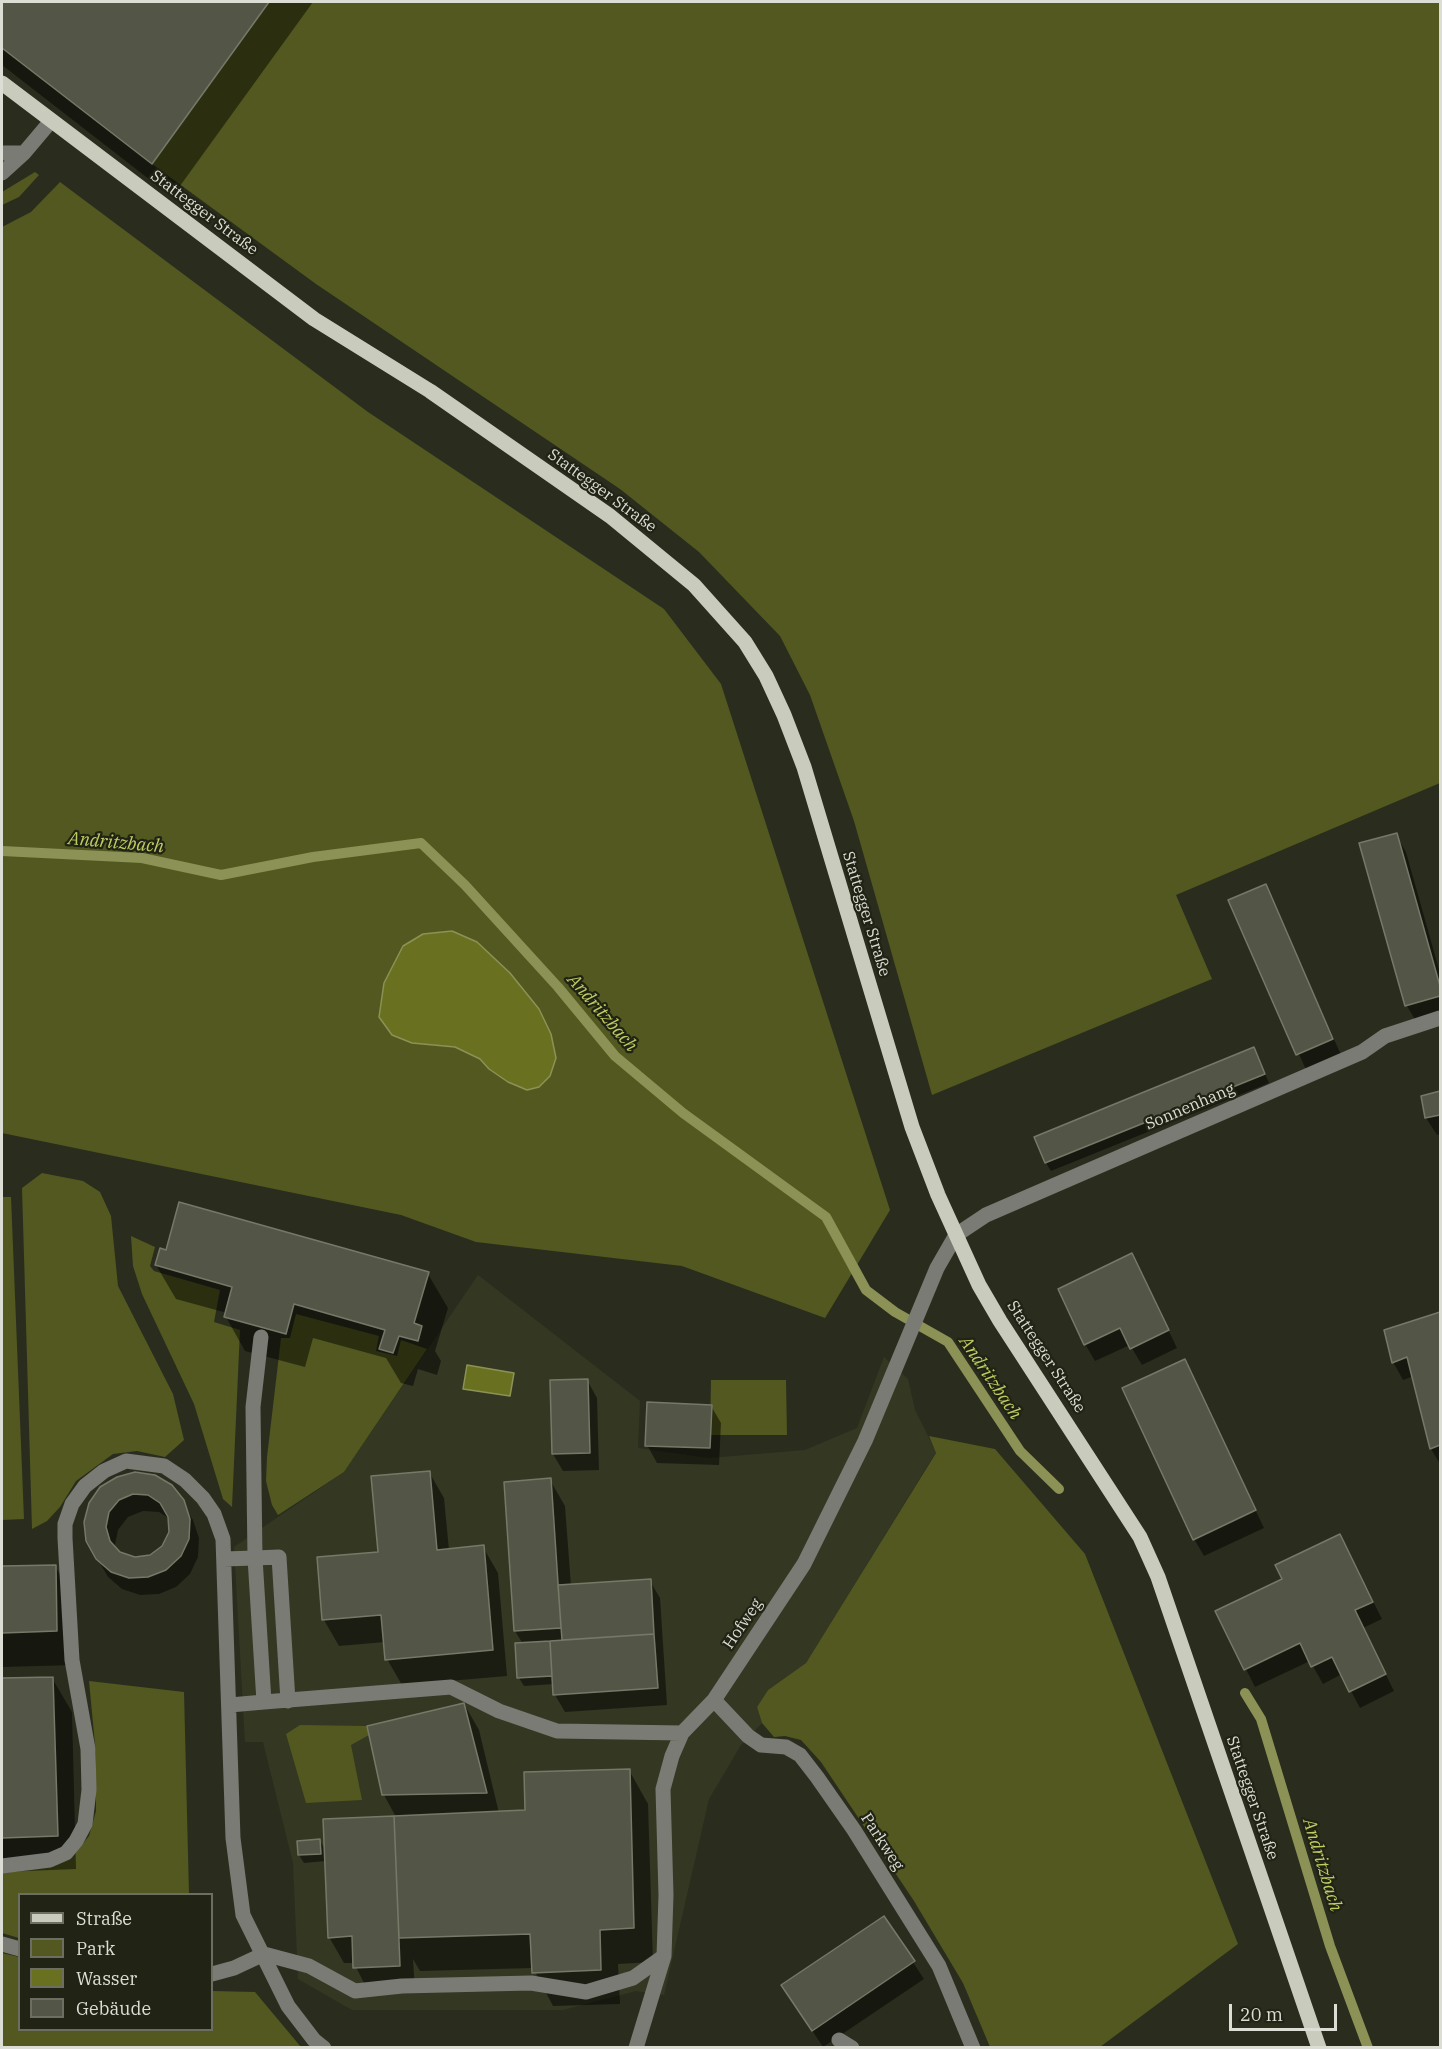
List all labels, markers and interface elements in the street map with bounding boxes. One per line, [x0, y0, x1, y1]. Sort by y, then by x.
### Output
street label: Stattegger Straße [146, 166, 262, 260]
street label: Stattegger Straße [544, 445, 660, 537]
water label: Andritzbach [67, 828, 165, 858]
street label: Stattegger Straße [838, 849, 894, 979]
water label: Andritzbach [562, 970, 642, 1056]
street label: Sonnenhang [1142, 1080, 1238, 1134]
street label: Stattegger Straße [1003, 1297, 1089, 1417]
water label: Andritzbach [954, 1332, 1026, 1424]
street label: Hofweg [719, 1595, 767, 1653]
street label: Stattegger Straße [1222, 1734, 1282, 1862]
street label: Parkweg [856, 1810, 908, 1874]
water label: Andritzbach [1298, 1816, 1346, 1914]
legend [18, 1893, 213, 2031]
text: Straße [76, 1907, 132, 1930]
text: Park [76, 1937, 115, 1960]
text: Wasser [76, 1967, 137, 1990]
scale bar [1232, 1992, 1340, 2030]
text: Gebäude [76, 1997, 151, 2020]
text: 20 m [1240, 2003, 1283, 2026]

